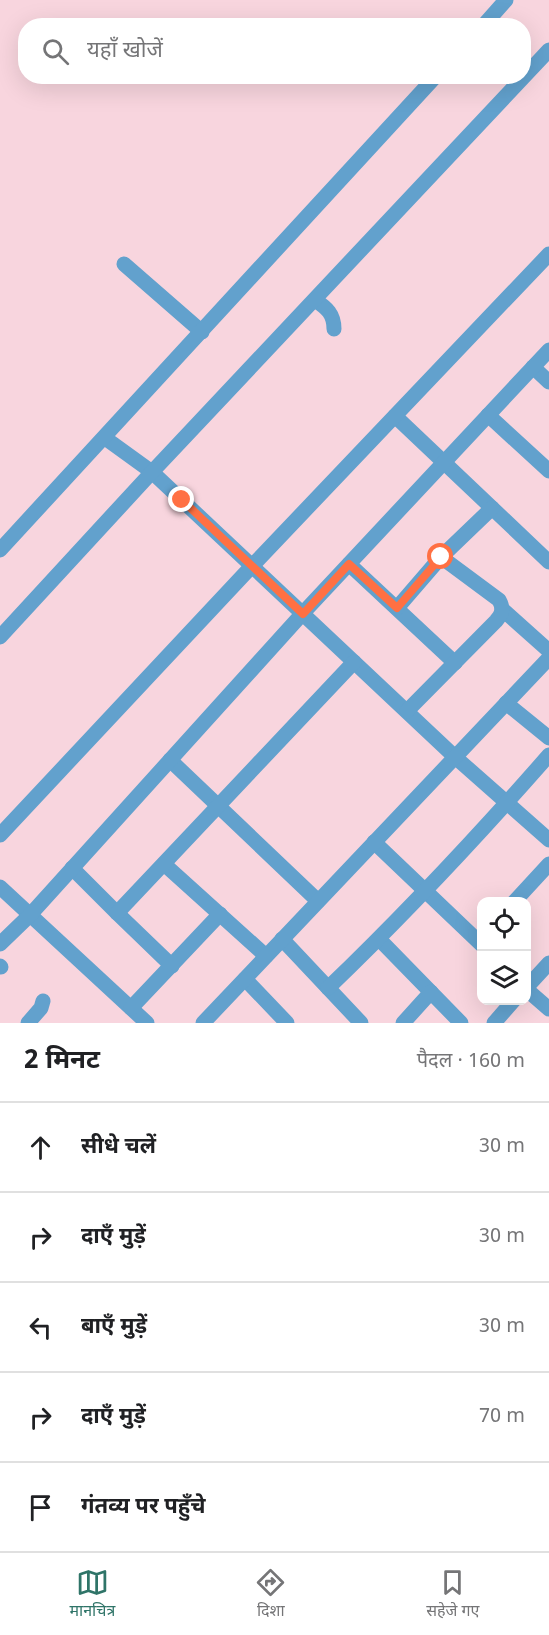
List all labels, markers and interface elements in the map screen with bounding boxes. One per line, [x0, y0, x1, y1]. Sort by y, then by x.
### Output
search box [18, 18, 531, 84]
icon: search [39, 35, 72, 68]
text: यहाँ खोजें [87, 37, 163, 66]
route end [168, 486, 194, 512]
route start [427, 543, 453, 569]
map controls [477, 897, 531, 1005]
button: locate [477, 897, 531, 951]
button: layers [477, 951, 531, 1005]
text: 2 मिनट [24, 1045, 100, 1079]
text: पैदल · 160 m [417, 1049, 525, 1075]
icon: ahead [24, 1131, 57, 1164]
text: सीधे चलें [81, 1133, 156, 1162]
text: 30 m [479, 1134, 525, 1160]
icon: right [24, 1221, 57, 1254]
text: दाएँ मुड़ें [81, 1223, 146, 1252]
text: 30 m [479, 1224, 525, 1250]
icon: left [24, 1311, 57, 1344]
text: बाएँ मुड़ें [81, 1313, 147, 1342]
text: 30 m [479, 1314, 525, 1340]
icon: right [24, 1401, 57, 1434]
text: दाएँ मुड़ें [81, 1403, 146, 1432]
text: 70 m [479, 1404, 525, 1430]
icon: arrive [24, 1491, 57, 1524]
text: गंतव्य पर पहुँचे [81, 1493, 206, 1522]
tab: मानचित्र [70, 1566, 115, 1623]
tab: दिशा [254, 1566, 287, 1623]
tab: सहेजे गए [426, 1566, 479, 1623]

